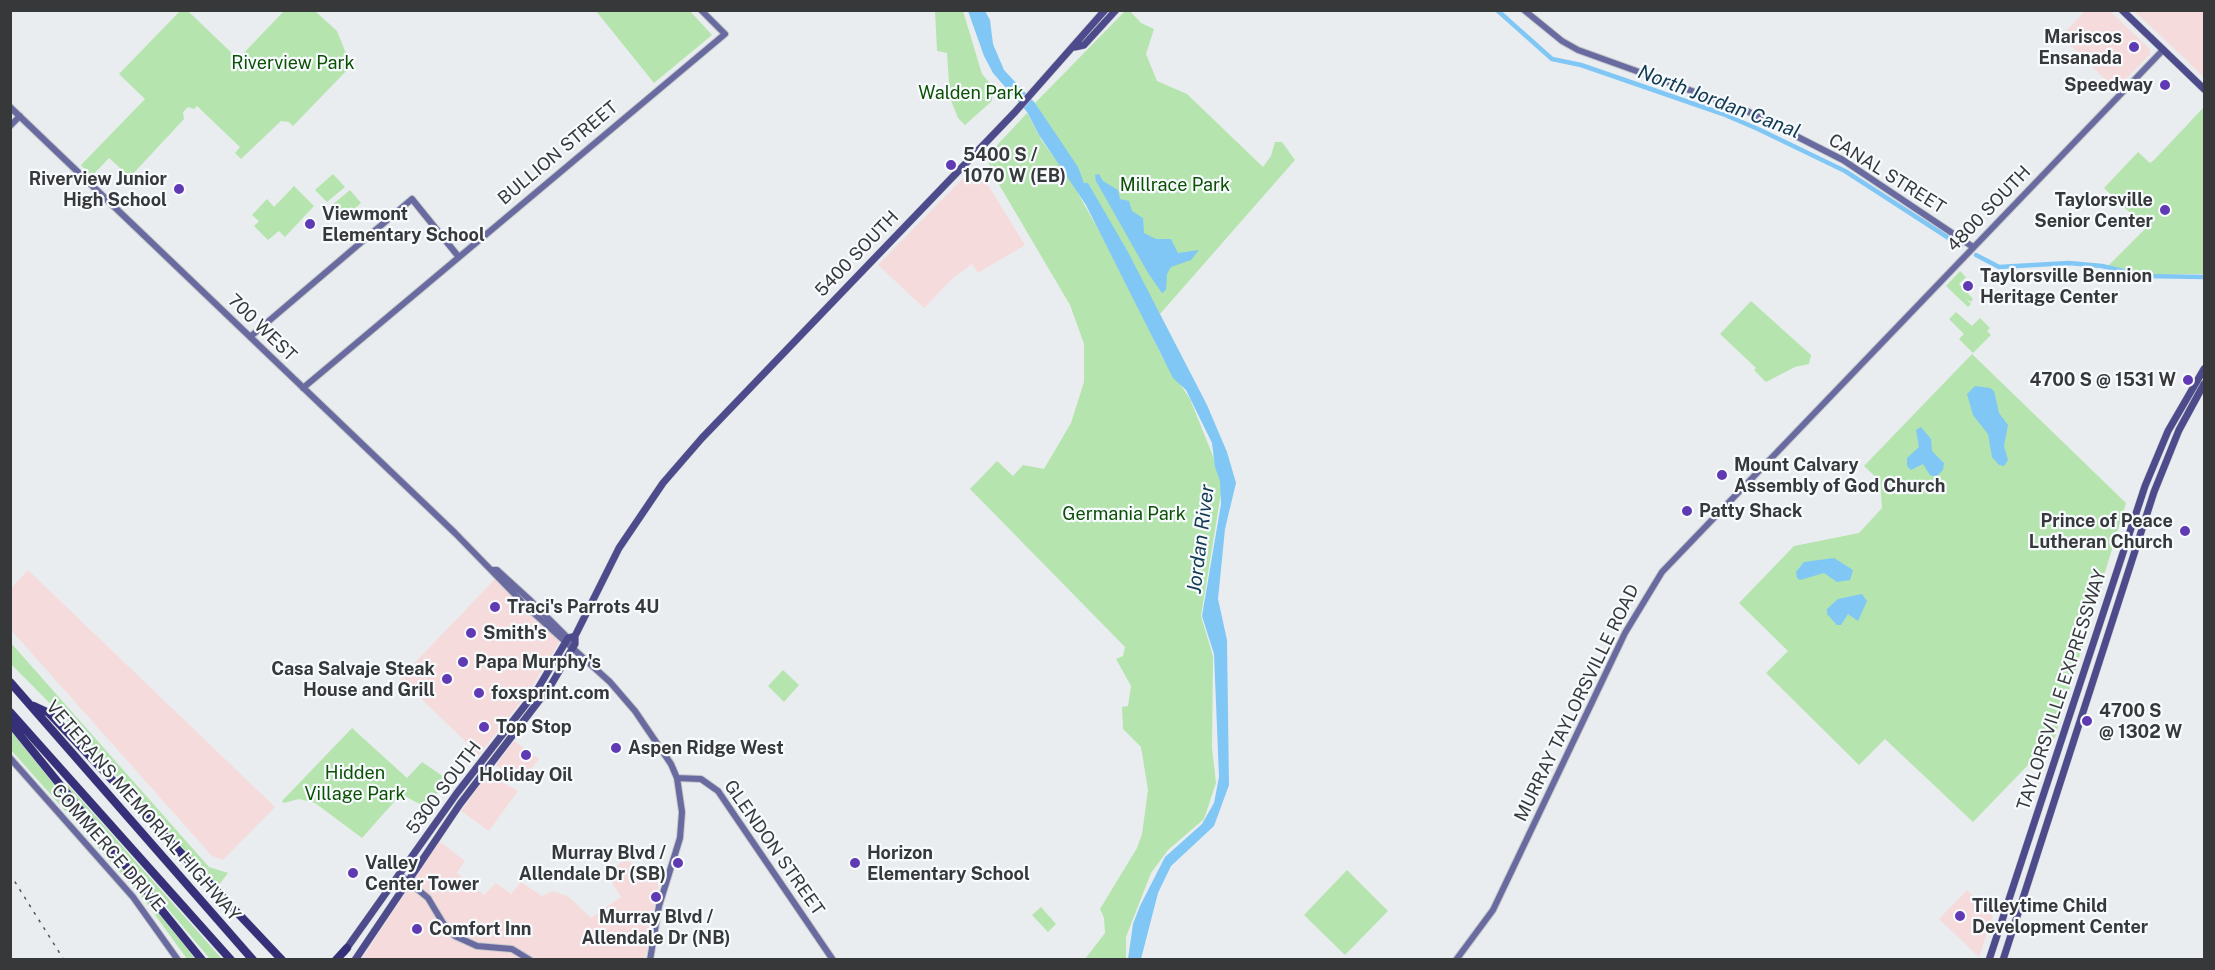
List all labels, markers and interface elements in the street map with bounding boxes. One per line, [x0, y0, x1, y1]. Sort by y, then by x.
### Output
place label: Mariscos Ensanada [2038, 26, 2122, 68]
marker: Mariscos Ensanada [2127, 40, 2141, 54]
park label: Riverview Park [231, 52, 355, 74]
water label: North Jordan Canal [1635, 60, 1803, 144]
place label: Speedway [2064, 74, 2153, 96]
marker: Speedway [2158, 78, 2172, 92]
park label: Walden Park [918, 82, 1024, 104]
street label: BULLION STREET [494, 97, 622, 209]
street label: CANAL STREET [1824, 129, 1950, 219]
place label: 5400 S / 1070 W (EB) [963, 144, 1066, 186]
marker: 5400 S / 1070 W (EB) [944, 158, 958, 172]
street label: 4800 SOUTH [1943, 162, 2035, 256]
place label: Riverview Junior High School [29, 168, 167, 210]
park label: Millrace Park [1120, 174, 1230, 196]
marker: Riverview Junior High School [172, 182, 186, 196]
place label: Taylorsville Senior Center [2034, 189, 2153, 232]
place label: Viewmont Elementary School [322, 203, 485, 246]
marker: Taylorsville Senior Center [2158, 203, 2172, 217]
street label: 5400 SOUTH [811, 207, 903, 301]
marker: Viewmont Elementary School [303, 217, 317, 231]
place label: Taylorsville Bennion Heritage Center [1980, 265, 2152, 308]
marker: Taylorsville Bennion Heritage Center [1961, 279, 1975, 293]
street label: 700 WEST [223, 290, 301, 366]
place label: 4700 S @ 1531 W [2029, 369, 2176, 391]
marker: 4700 S @ 1531 W [2181, 373, 2195, 387]
place label: Mount Calvary Assembly of God Church [1734, 454, 1945, 496]
marker: Mount Calvary Assembly of God Church [1715, 468, 1729, 482]
water label: Jordan River [1182, 483, 1220, 595]
place label: Patty Shack [1699, 500, 1802, 522]
park label: Germania Park [1062, 503, 1186, 525]
marker: Patty Shack [1680, 504, 1694, 518]
place label: Prince of Peace Lutheran Church [2029, 510, 2173, 552]
marker: Prince of Peace Lutheran Church [2178, 524, 2192, 538]
street label: TAYLORSVILLE EXPRESSWAY [2013, 567, 2111, 813]
street label: MURRAY TAYLORSVILLE ROAD [1510, 581, 1644, 825]
place label: Traci's Parrots 4U [507, 596, 659, 618]
marker: Traci's Parrots 4U [488, 600, 502, 614]
place label: Smith's [483, 622, 547, 644]
marker: Smith's [464, 626, 478, 640]
place label: Papa Murphy's [475, 651, 601, 673]
marker: Papa Murphy's [456, 655, 470, 669]
place label: Casa Salvaje Steak House and Grill [271, 658, 435, 700]
marker: Casa Salvaje Steak House and Grill [440, 672, 454, 686]
place label: foxsprint.com [491, 682, 610, 704]
marker: foxsprint.com [472, 686, 486, 700]
street label: VETERANS MEMORIAL HIGHWAY [41, 696, 245, 926]
place label: 4700 S @ 1302 W [2099, 700, 2182, 742]
marker: 4700 S @ 1302 W [2080, 714, 2094, 728]
place label: Top Stop [496, 716, 572, 738]
marker: Top Stop [477, 720, 491, 734]
street label: 5300 SOUTH [402, 737, 486, 839]
place label: Aspen Ridge West [628, 737, 784, 759]
marker: Aspen Ridge West [609, 741, 623, 755]
marker: Holiday Oil [519, 748, 533, 762]
park label: Hidden Village Park [304, 762, 406, 804]
place label: Holiday Oil [479, 764, 573, 786]
street label: GLENDON STREET [719, 776, 829, 920]
street label: COMMERCE DRIVE [47, 780, 169, 916]
place label: Murray Blvd / Allendale Dr (SB) [519, 842, 666, 884]
place label: Horizon Elementary School [867, 842, 1030, 884]
place label: Valley Center Tower [365, 852, 479, 894]
marker: Murray Blvd / Allendale Dr (SB) [671, 856, 685, 870]
marker: Horizon Elementary School [848, 856, 862, 870]
marker: Valley Center Tower [346, 866, 360, 880]
marker: Murray Blvd / Allendale Dr (NB) [649, 890, 663, 904]
place label: Tilleytime Child Development Center [1972, 895, 2148, 938]
place label: Murray Blvd / Allendale Dr (NB) [582, 906, 730, 948]
marker: Tilleytime Child Development Center [1953, 909, 1967, 923]
place label: Comfort Inn [429, 918, 532, 940]
marker: Comfort Inn [410, 922, 424, 936]

